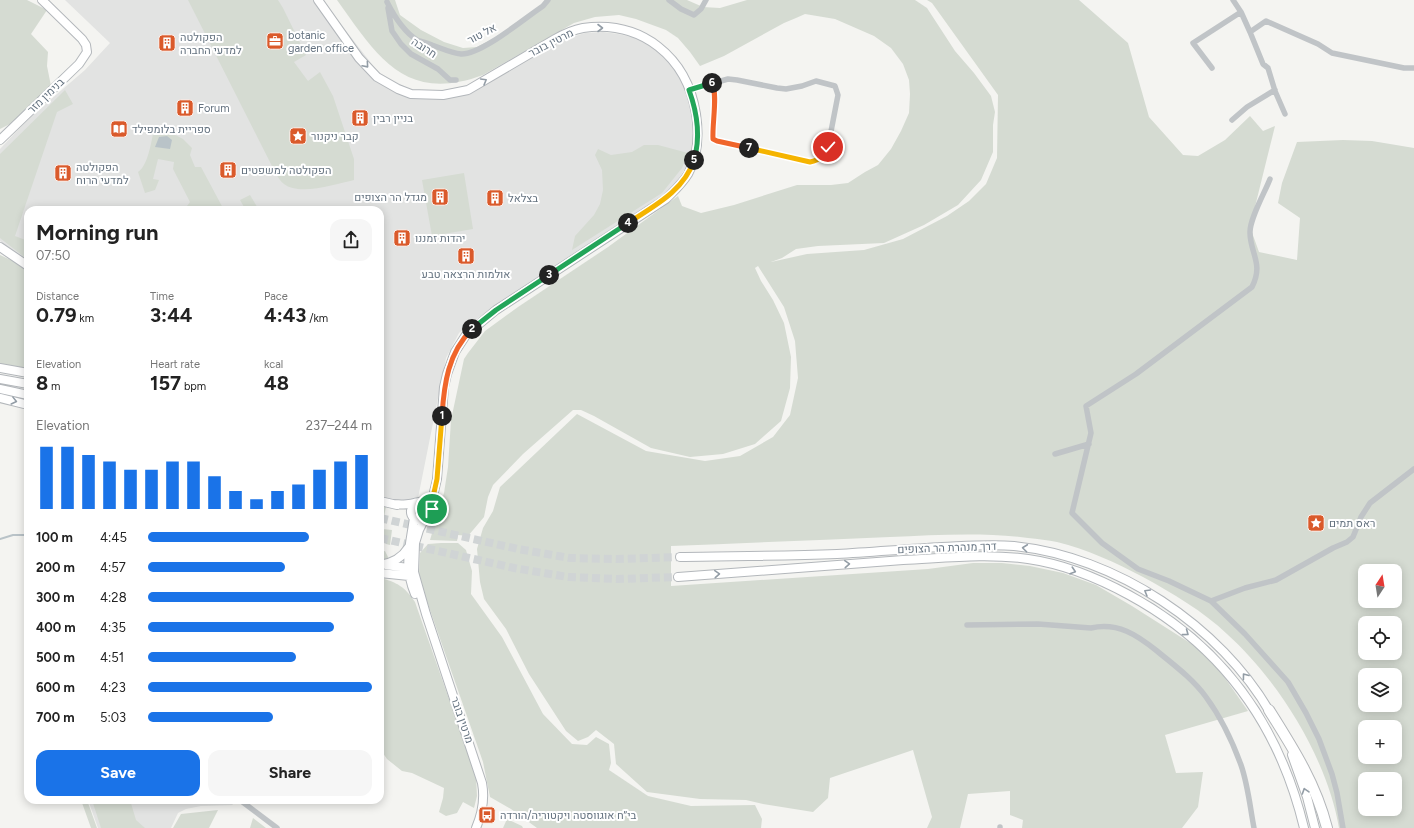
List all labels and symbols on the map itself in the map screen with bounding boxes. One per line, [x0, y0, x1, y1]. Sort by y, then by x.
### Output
street label: אל טור [465, 21, 499, 47]
one-way arrow [597, 24, 603, 32]
street label: מרטין בובר [526, 26, 576, 60]
place label: botanic garden office [288, 29, 354, 55]
place label: הפקולטה למדעי החברה [180, 31, 242, 57]
office icon: botanic garden office [265, 31, 285, 51]
building icon: הפקולטה למדעי החברה [157, 33, 177, 53]
street label: חרובה [409, 35, 439, 61]
one-way arrow [361, 60, 369, 68]
pin: 6 [702, 73, 722, 93]
street label: בנימין מזר [25, 75, 67, 116]
one-way arrow [480, 79, 487, 86]
building icon: Forum [175, 98, 195, 118]
place label: Forum [198, 102, 230, 115]
building icon: בניין רבין [350, 108, 370, 128]
place label: בניין רבין [373, 112, 413, 125]
library icon: ספריית בלומפילד [109, 119, 129, 139]
place label: ספריית בלומפילד [132, 123, 211, 136]
place icon: קבר ניקנור [288, 126, 308, 146]
place label: קבר ניקנור [311, 130, 359, 143]
pin [811, 130, 845, 164]
pin: 7 [739, 138, 759, 158]
pin: 5 [684, 150, 704, 170]
building icon: הפקולטה למשפטים [218, 160, 238, 180]
place label: הפקולטה למדעי הרוח [76, 161, 129, 187]
building icon: הפקולטה למדעי הרוח [53, 163, 73, 183]
place label: הפקולטה למשפטים [241, 164, 331, 177]
building icon: מגדל הר הצופים [430, 187, 450, 207]
building icon: בצלאל [485, 188, 505, 208]
place label: מגדל הר הצופים [354, 191, 427, 204]
place label: בצלאל [508, 192, 538, 205]
pin: 4 [618, 213, 638, 233]
building icon: יהדות זמננו [392, 228, 412, 248]
place label: יהדות זמננו [415, 232, 465, 245]
building icon: אולמות הרצאה טבע [456, 246, 476, 266]
pin: 3 [539, 265, 559, 285]
place label: אולמות הרצאה טבע [422, 268, 510, 281]
pin: 2 [462, 319, 482, 339]
one-way arrow [10, 396, 17, 405]
pin: 1 [432, 406, 452, 426]
pin [415, 492, 449, 526]
place icon: ראס תמים [1306, 513, 1326, 533]
place label: ראס תמים [1329, 517, 1375, 530]
street label: דרך מנהרת הר הצופים [897, 540, 997, 556]
one-way arrow [1022, 544, 1028, 553]
one-way arrow [844, 560, 850, 568]
north arrow [1358, 564, 1402, 608]
one-way arrow [1069, 566, 1076, 575]
one-way arrow [714, 569, 720, 578]
one-way arrow [1144, 589, 1151, 597]
one-way arrow [1182, 628, 1189, 635]
one-way arrow [1242, 674, 1249, 681]
street label: מרטין בובר [448, 695, 476, 745]
one-way arrow [1301, 787, 1310, 794]
bus stop icon: בי״ח אוגווסטה ויקטוריה/הורדה [477, 805, 497, 825]
place label: בי״ח אוגווסטה ויקטוריה/הורדה [500, 809, 637, 822]

